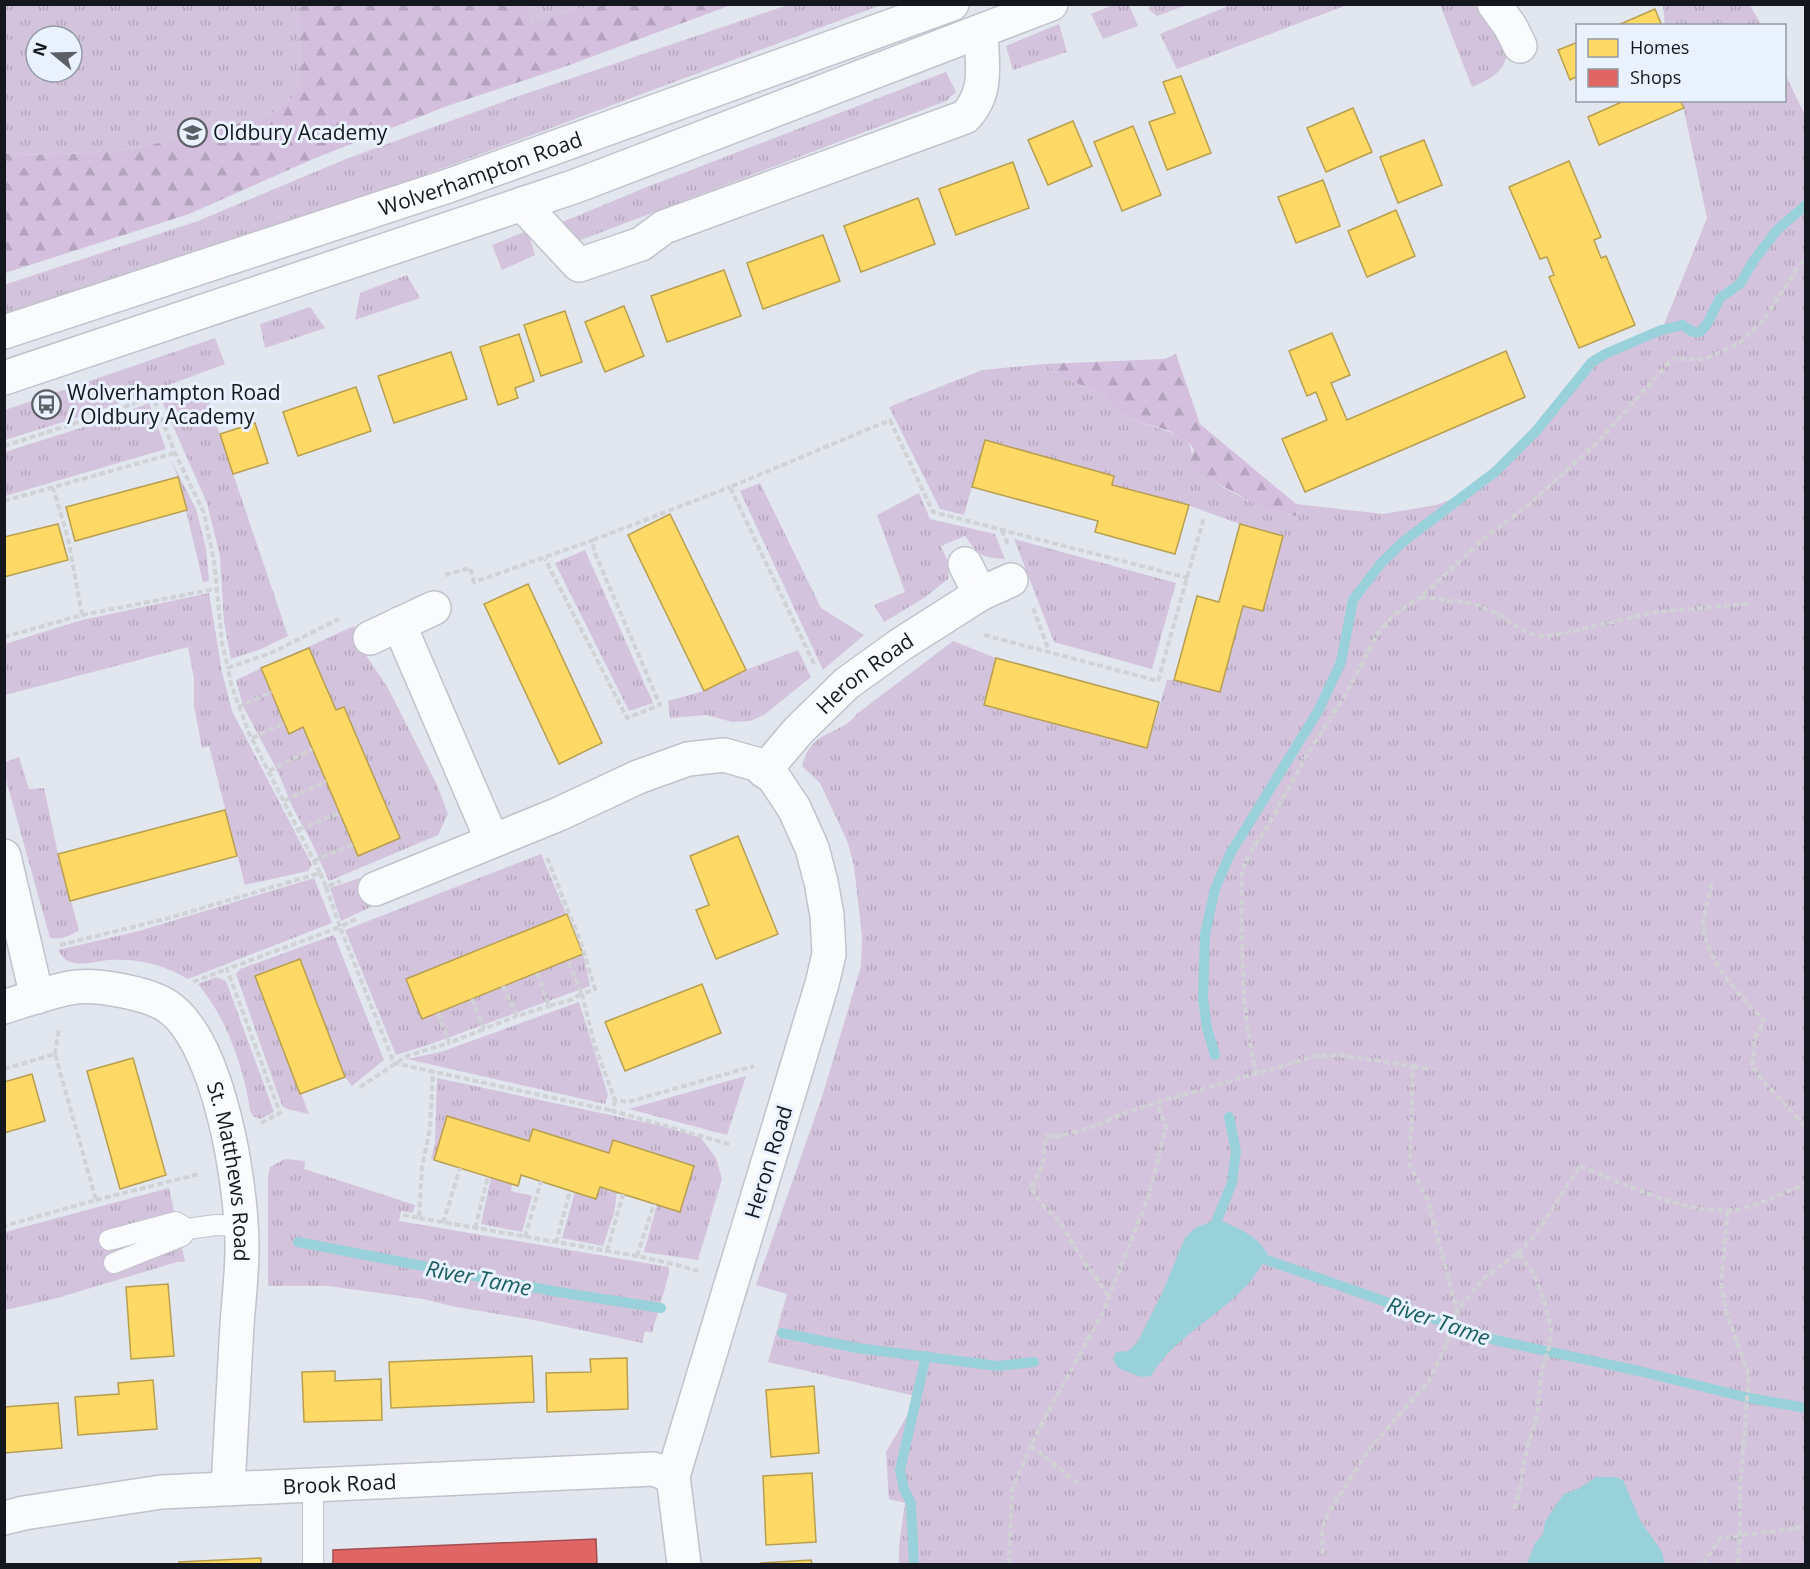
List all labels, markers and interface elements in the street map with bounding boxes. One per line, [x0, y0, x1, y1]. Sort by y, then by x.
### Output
north arrow [24, 24, 84, 84]
legend [1576, 24, 1786, 102]
text: Homes [1630, 35, 1689, 59]
text: N [27, 39, 52, 59]
text: Shops [1630, 65, 1681, 89]
school or university icon: Oldbury Academy [176, 116, 208, 148]
place label: Oldbury Academy [213, 118, 388, 146]
street label: Wolverhampton Road [375, 125, 586, 222]
place label: Wolverhampton Road / Oldbury Academy [67, 378, 281, 430]
bus stop icon: Wolverhampton Road / Oldbury Academy [30, 388, 62, 420]
street label: Heron Road [810, 626, 919, 720]
street label: St. Matthews Road [201, 1078, 256, 1262]
street label: Heron Road [738, 1102, 798, 1222]
water label: River Tame [424, 1252, 535, 1302]
water label: River Tame [1383, 1288, 1495, 1352]
street label: Brook Road [282, 1467, 397, 1500]

